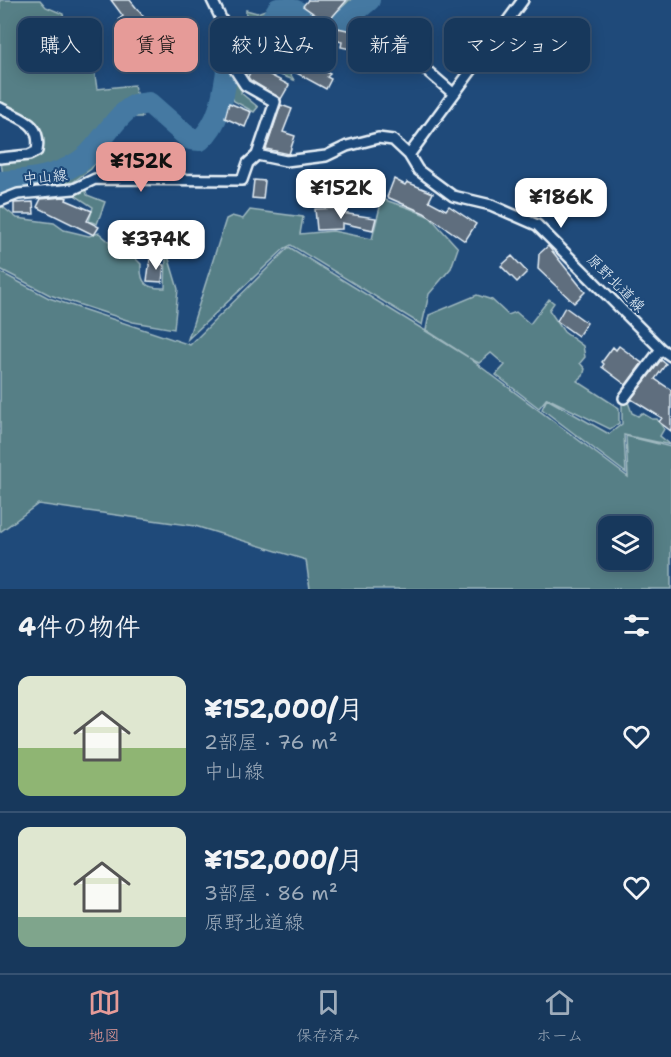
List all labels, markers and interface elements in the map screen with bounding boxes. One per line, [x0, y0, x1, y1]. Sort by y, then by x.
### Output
chip: 購入 [18, 18, 102, 72]
chip: 賃貸 [114, 18, 198, 72]
chip: 絞り込み [210, 18, 336, 72]
chip: 新着 [348, 18, 432, 72]
chip: マンション [444, 18, 590, 72]
pin: ¥152K [99, 142, 183, 193]
text: ¥152K [110, 148, 172, 174]
street label: 中山線 [22, 165, 68, 189]
pin: ¥152K [299, 169, 383, 220]
text: ¥152K [310, 175, 372, 201]
pin: ¥186K [519, 178, 603, 229]
text: ¥186K [529, 184, 593, 210]
pin: ¥374K [114, 220, 198, 271]
text: ¥374K [122, 226, 190, 252]
street label: 原野北道線 [582, 249, 650, 317]
map controls [598, 516, 652, 570]
button: layers [598, 516, 652, 570]
text: 4件の物件 [18, 609, 140, 644]
icon: filters [620, 609, 653, 642]
text: ¥152,000/月 [204, 691, 364, 726]
icon: home [66, 700, 138, 772]
icon: heart [620, 720, 653, 753]
text: 2部屋 · 76 m² [204, 729, 338, 755]
text: 中山線 [204, 758, 264, 784]
text: ¥152,000/月 [204, 842, 364, 877]
icon: home [66, 851, 138, 923]
icon: heart [620, 871, 653, 904]
text: 3部屋 · 86 m² [204, 880, 338, 906]
text: 原野北道線 [204, 909, 304, 935]
tab: 地図 [88, 986, 121, 1046]
tab: 保存済み [296, 986, 360, 1046]
tab: ホーム [536, 986, 583, 1046]

